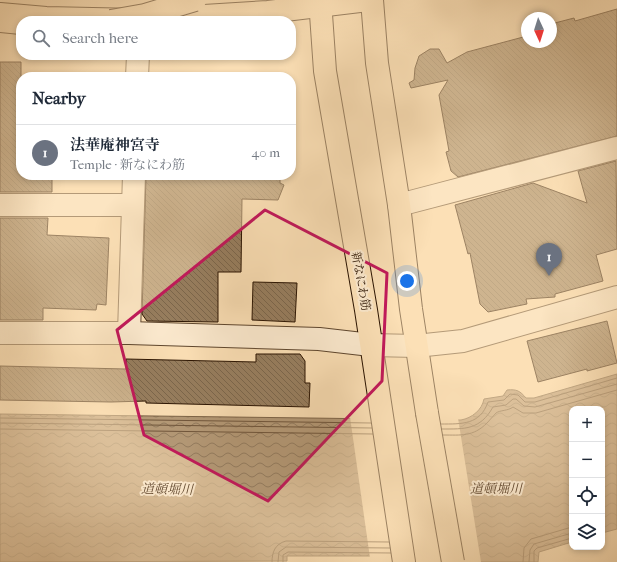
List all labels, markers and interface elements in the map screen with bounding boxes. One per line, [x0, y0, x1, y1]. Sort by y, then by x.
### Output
north arrow [521, 12, 557, 48]
search box [16, 16, 296, 60]
icon: search [30, 27, 52, 49]
text: Search here [62, 29, 138, 47]
text: Nearby [32, 88, 86, 108]
text: 法華庵神宮寺 [70, 136, 160, 154]
text: 1 [43, 145, 47, 160]
text: 40 m [252, 145, 280, 160]
text: Temple · 新なにわ筋 [70, 157, 185, 172]
pin: 1 [536, 243, 562, 276]
street label: 新なにわ筋 [349, 250, 373, 312]
your location [397, 271, 417, 291]
map controls [569, 406, 605, 550]
button: + [569, 406, 605, 442]
button: − [569, 442, 605, 478]
button: locate [569, 478, 605, 514]
water label: 道頓堀川 [141, 481, 195, 497]
water label: 道頓堀川 [470, 481, 524, 496]
button: layers [569, 514, 605, 550]

